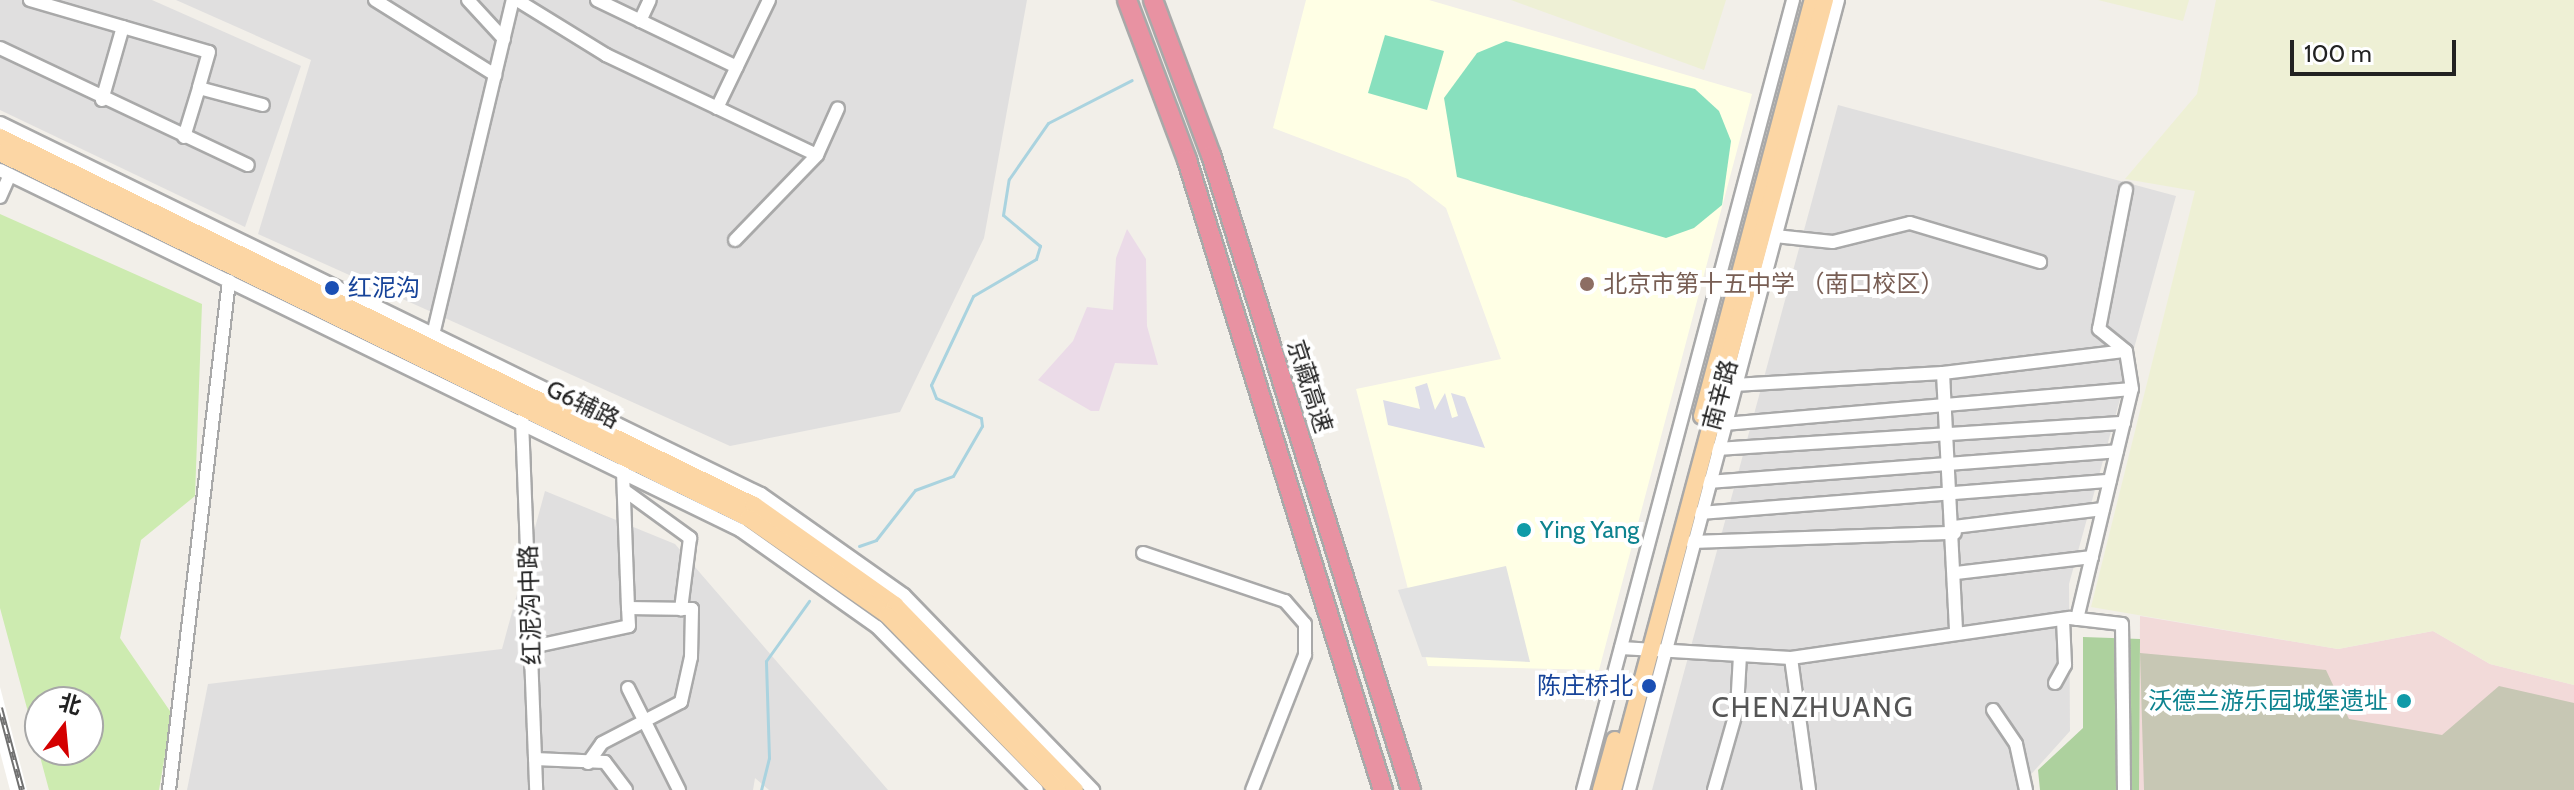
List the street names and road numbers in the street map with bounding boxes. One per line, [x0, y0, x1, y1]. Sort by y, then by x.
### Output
street label: 京藏高速 [1281, 336, 1339, 436]
street label: 南辛路 [1697, 356, 1743, 434]
street label: G6辅路 [542, 374, 624, 434]
street label: 红泥沟中路 [514, 545, 546, 665]

